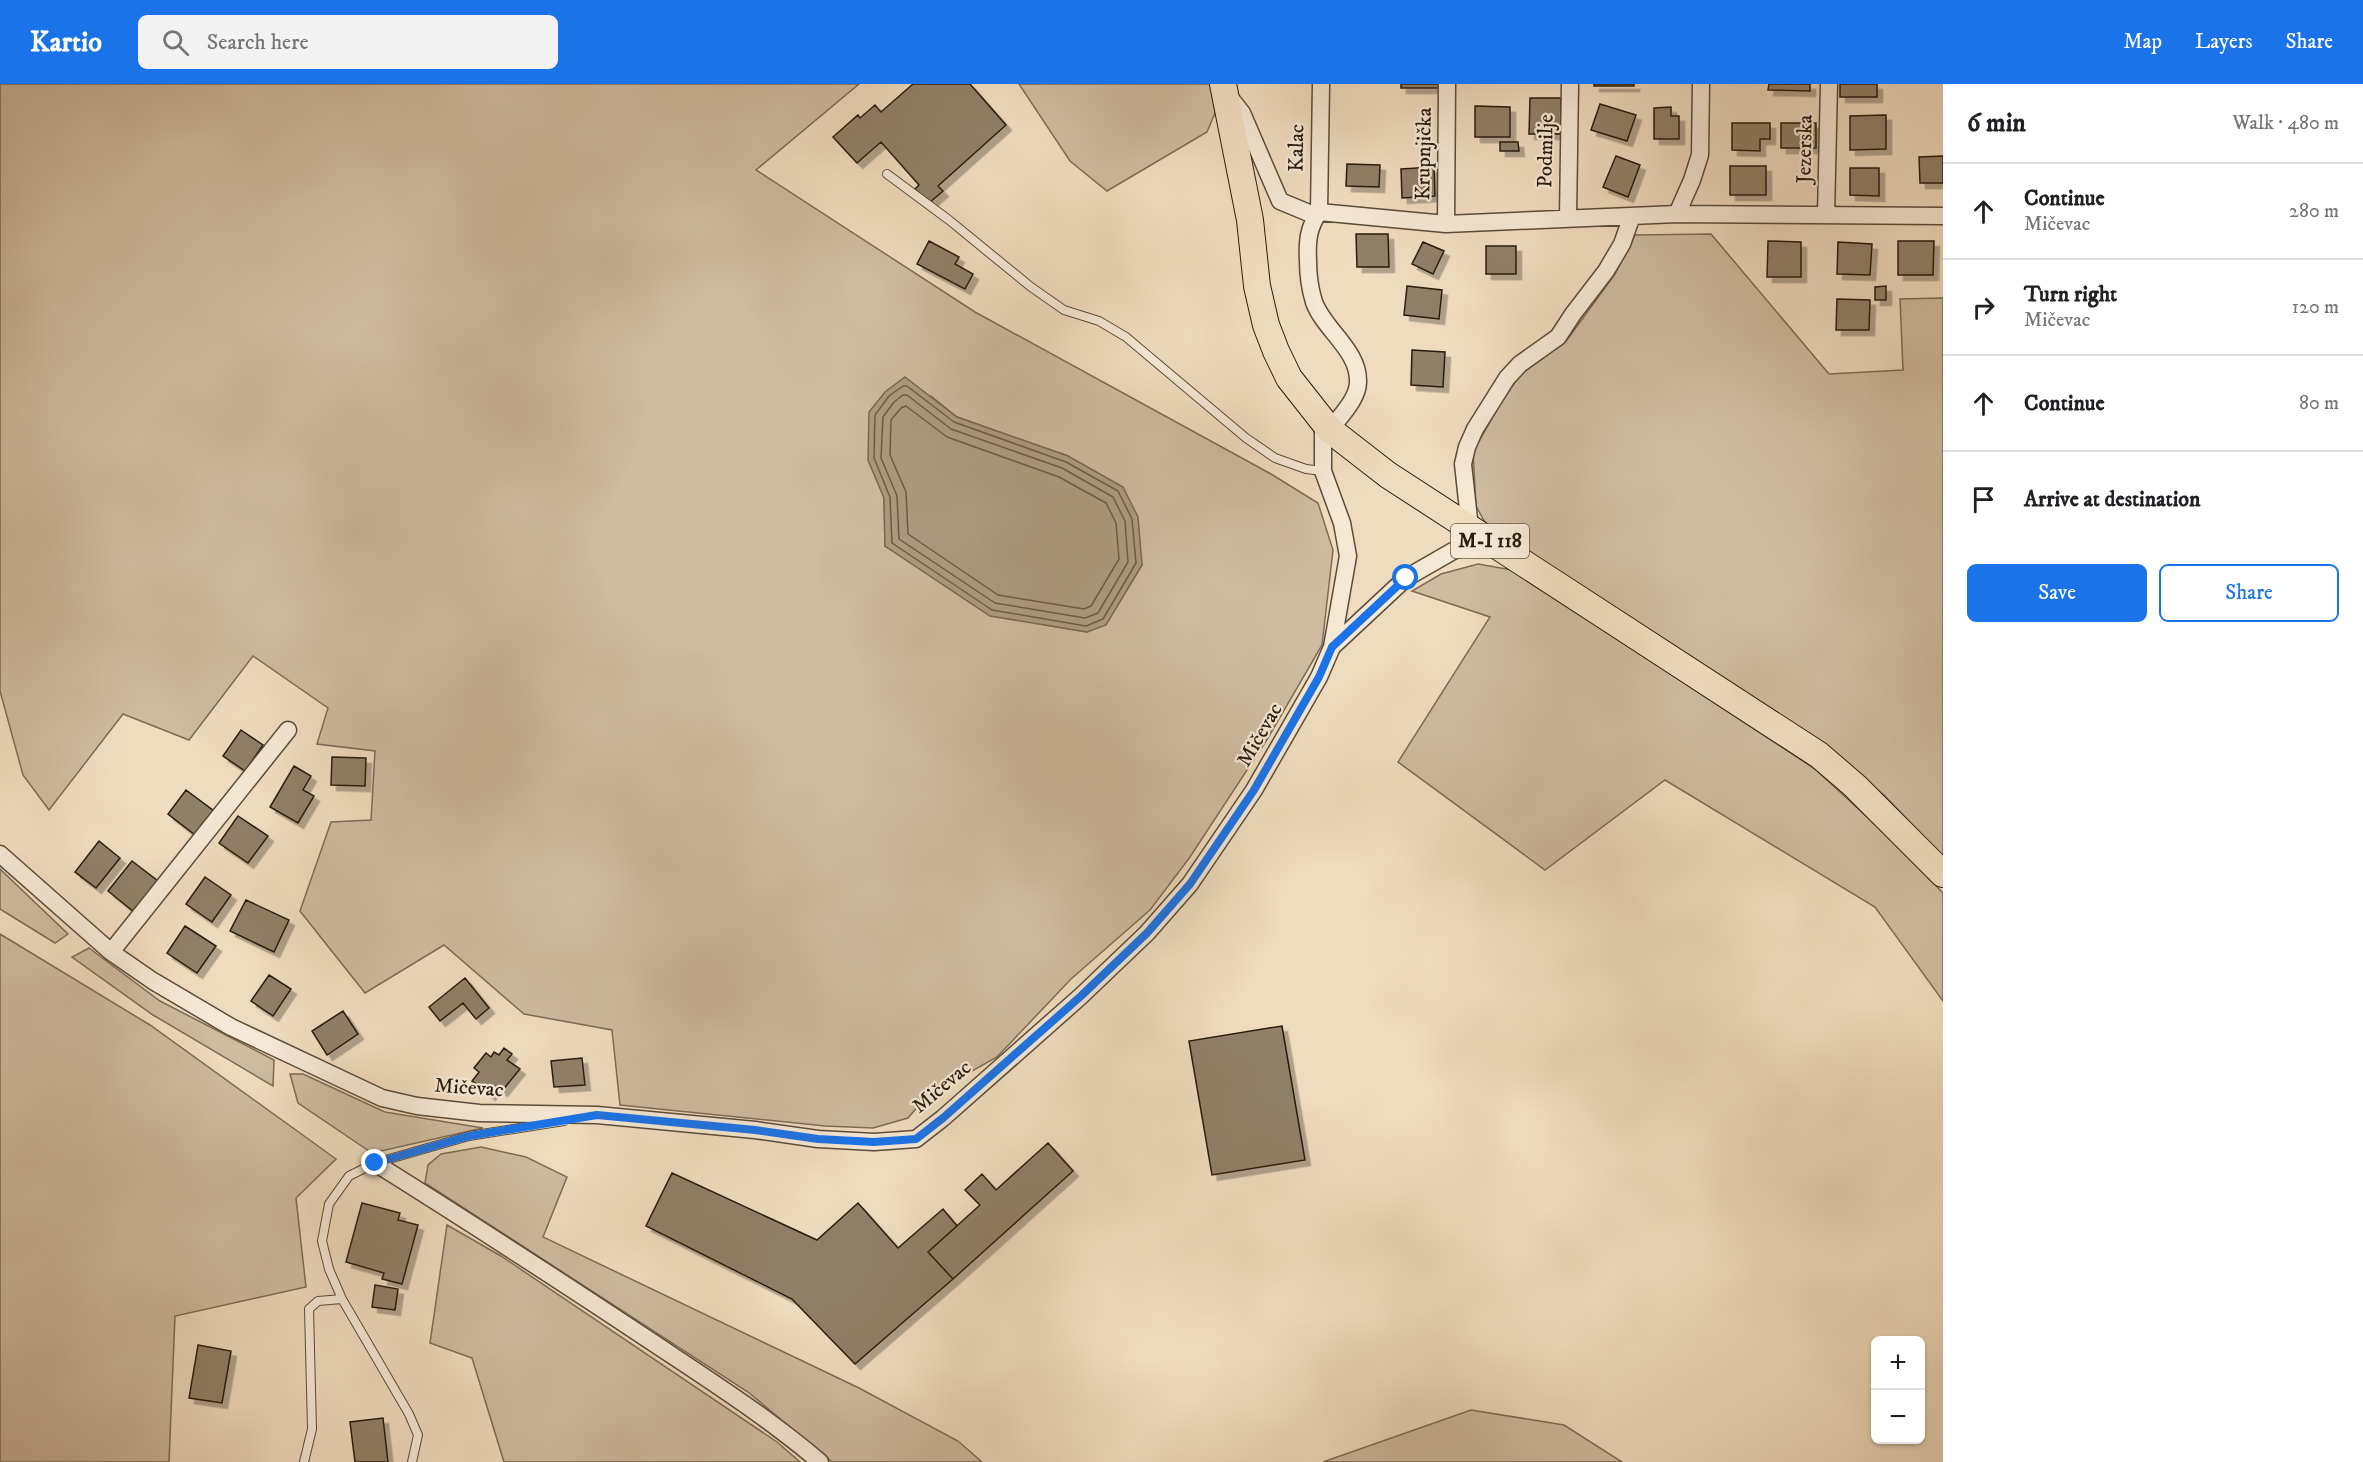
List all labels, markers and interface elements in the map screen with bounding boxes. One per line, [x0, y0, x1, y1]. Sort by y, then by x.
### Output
search box [138, 15, 558, 69]
text: Kartio [30, 25, 102, 60]
icon: search [159, 26, 192, 59]
text: Search here [207, 29, 309, 56]
text: Map [2123, 29, 2162, 55]
text: Layers [2195, 29, 2253, 55]
text: Share [2286, 29, 2333, 55]
street label: Krupnjička [1410, 107, 1438, 201]
text: 6 min [1967, 107, 2026, 140]
text: Walk · 480 m [2232, 111, 2339, 136]
street label: Podmilje [1532, 114, 1560, 188]
street label: Jezerska [1791, 114, 1819, 186]
street label: Kalac [1284, 124, 1310, 172]
text: Continue [2024, 185, 2105, 212]
icon: ahead [1967, 195, 2000, 228]
text: 280 m [2289, 199, 2339, 224]
text: Mičevac [2024, 212, 2090, 237]
text: Turn right [2024, 281, 2117, 308]
icon: right [1967, 291, 2000, 324]
text: 120 m [2292, 295, 2339, 320]
text: Mičevac [2024, 308, 2090, 333]
icon: ahead [1967, 387, 2000, 420]
text: Continue [2024, 390, 2105, 417]
text: 80 m [2299, 391, 2339, 416]
icon: arrive [1967, 483, 2000, 516]
text: Arrive at destination [2024, 486, 2201, 513]
road number: M-I 118 [1451, 524, 1529, 558]
route start [1392, 564, 1418, 590]
button: Save [1967, 564, 2147, 622]
button: Share [2159, 564, 2339, 622]
street label: Mičevac [1231, 698, 1289, 772]
street label: Mičevac [907, 1055, 977, 1119]
street label: Mičevac [433, 1073, 505, 1103]
route end [361, 1149, 387, 1175]
map controls [1871, 1336, 1925, 1444]
button: + [1871, 1336, 1925, 1390]
button: − [1871, 1390, 1925, 1444]

